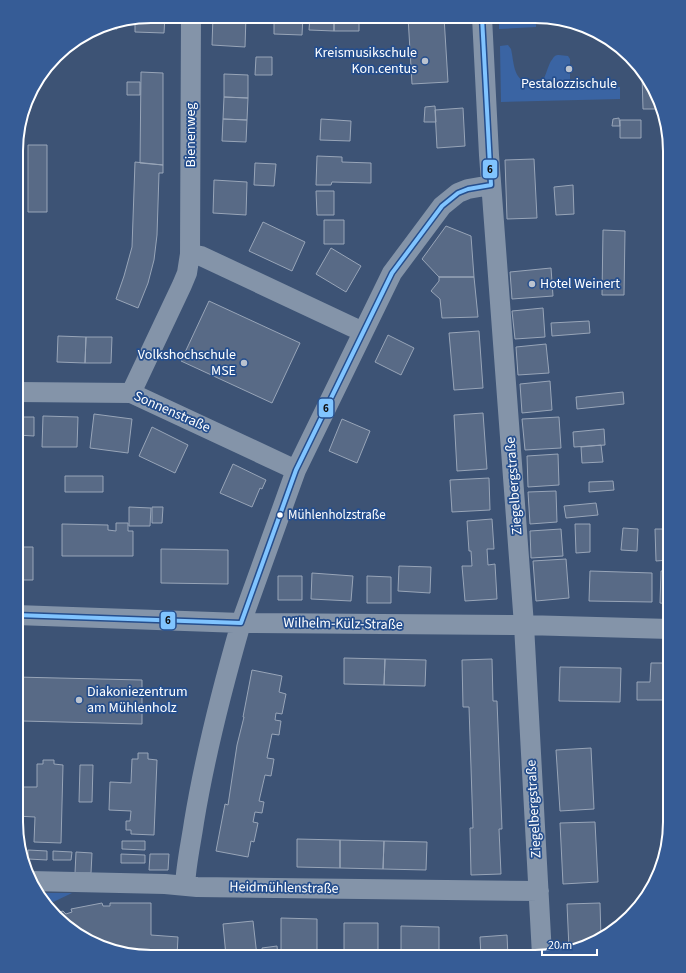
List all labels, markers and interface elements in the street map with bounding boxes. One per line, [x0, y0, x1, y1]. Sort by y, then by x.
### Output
place label: Kreismusikschule Kon.centus [314, 43, 417, 79]
marker: Kreismusikschule Kon.centus [420, 56, 430, 66]
marker: Pestalozzischule [564, 64, 574, 74]
place label: Pestalozzischule [521, 74, 617, 94]
street label: Bienenweg [181, 103, 201, 167]
line badge: 6 [482, 159, 498, 179]
text: 6 [487, 162, 493, 177]
place label: Hotel Weinert [540, 274, 620, 294]
marker: Hotel Weinert [527, 279, 537, 289]
place label: Volkshochschule MSE [138, 345, 236, 381]
marker: Volkshochschule MSE [239, 358, 249, 368]
street label: Sonnenstraße [131, 386, 214, 438]
line badge: 6 [318, 398, 334, 418]
text: 6 [323, 401, 329, 416]
street label: Ziegelbergstraße [501, 436, 527, 536]
place label: Mühlenholzstraße [288, 506, 386, 524]
marker: Mühlenholzstraße [275, 510, 285, 520]
line badge: 6 [160, 611, 176, 630]
text: 6 [165, 613, 171, 628]
street label: Wilhelm-Külz-Straße [283, 613, 403, 635]
place label: Diakoniezentrum am Mühlenholz [87, 682, 188, 718]
marker: Diakoniezentrum am Mühlenholz [74, 695, 84, 705]
street label: Ziegelbergstraße [521, 759, 547, 859]
street label: Heidmühlenstraße [229, 877, 339, 899]
scale bar [542, 931, 597, 957]
text: 20 m [548, 937, 572, 954]

